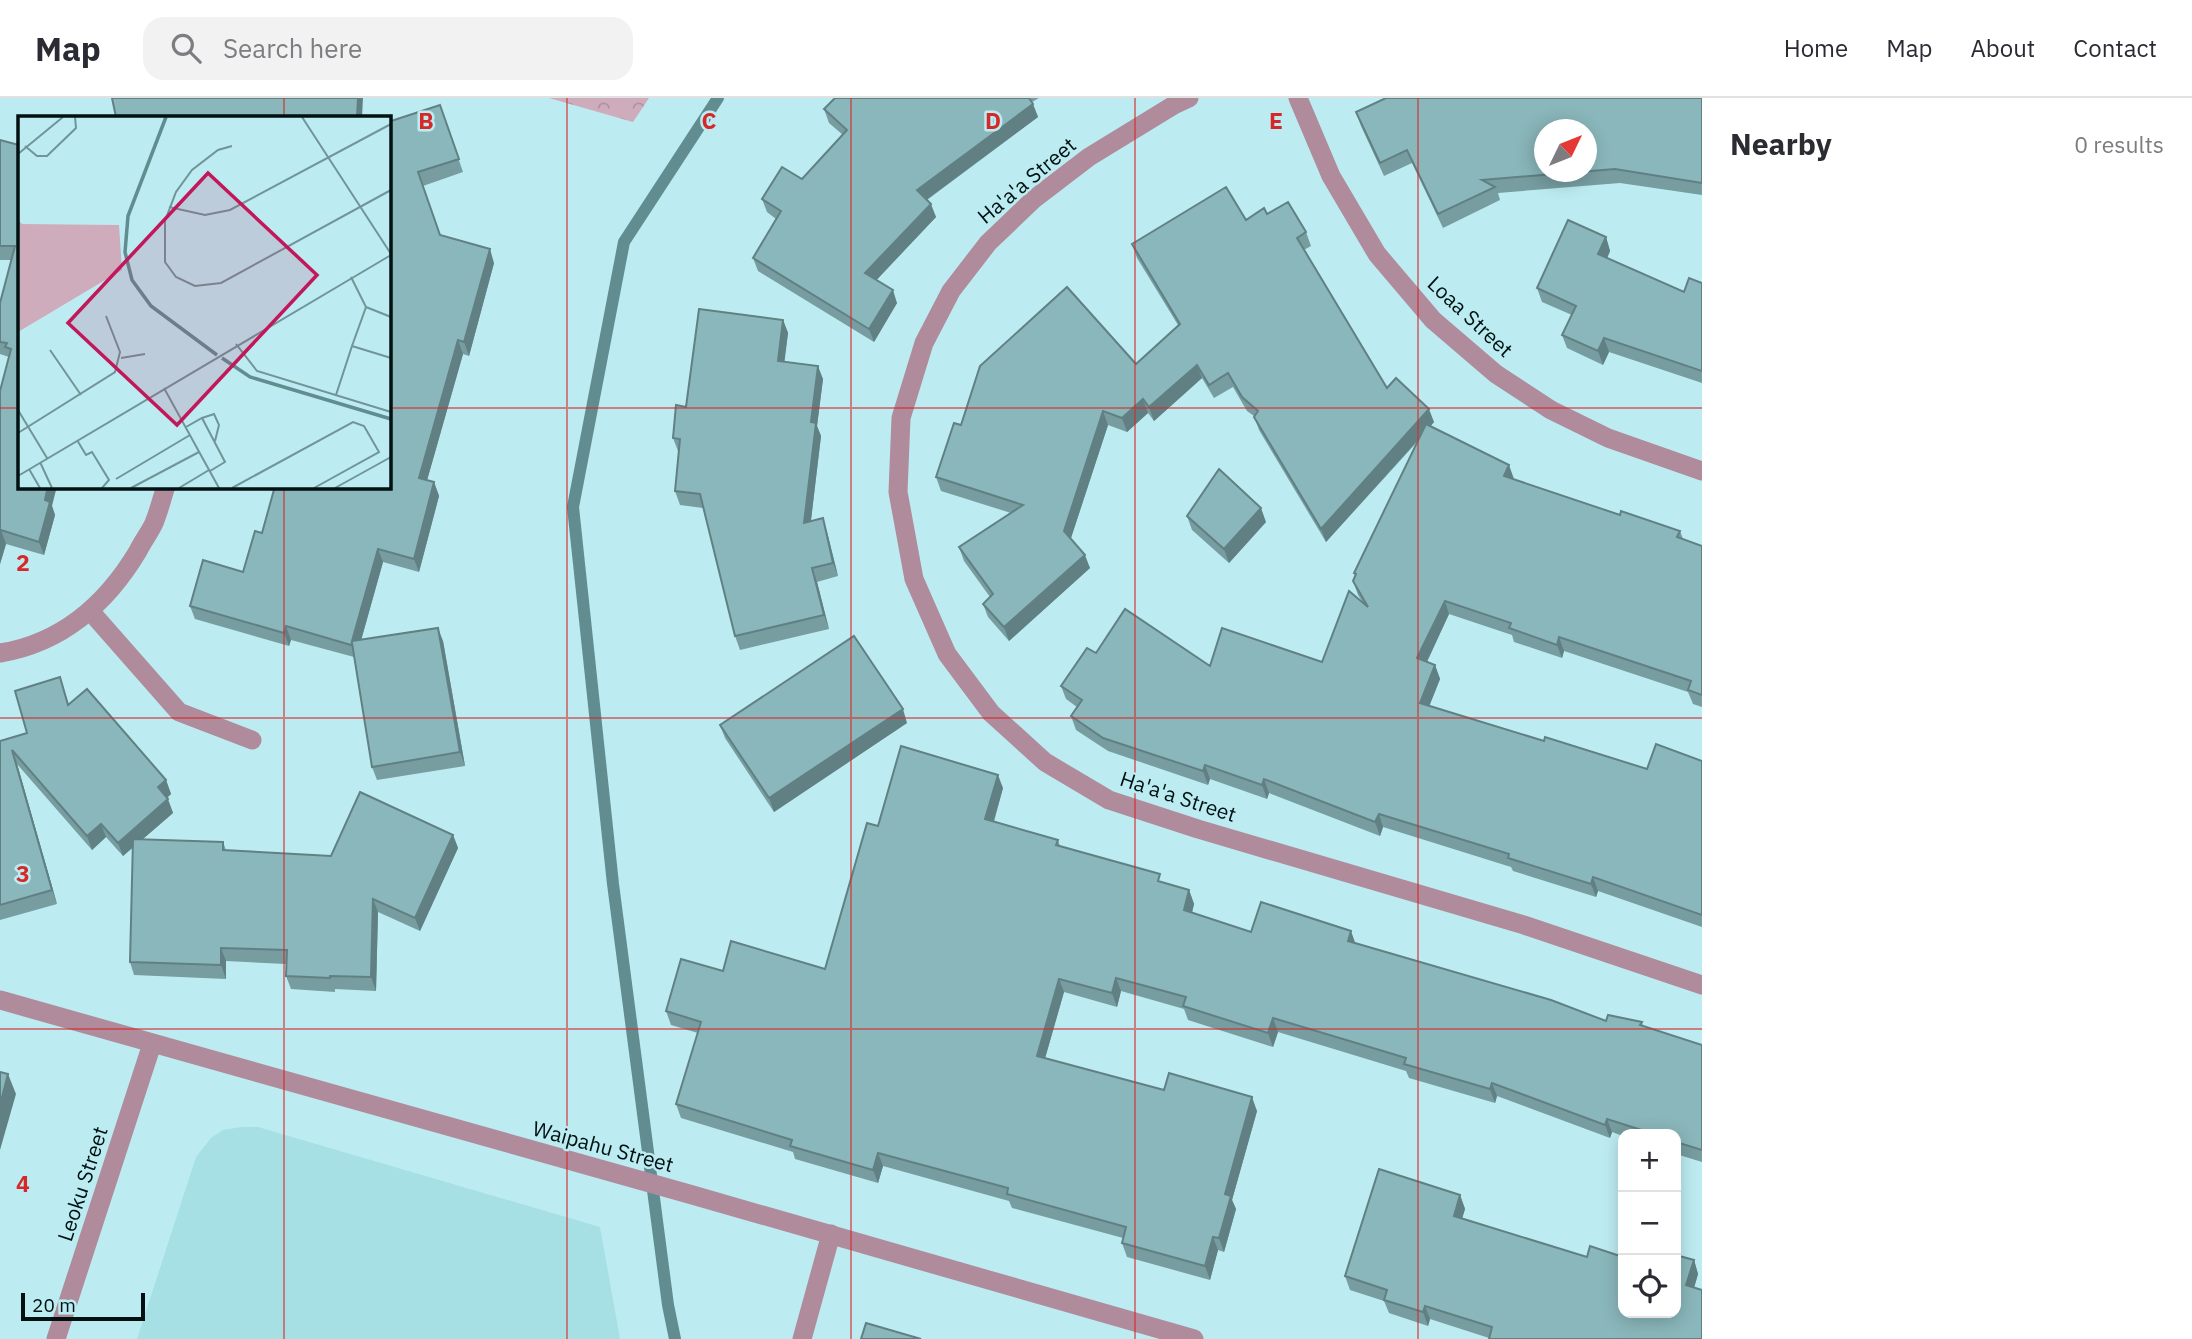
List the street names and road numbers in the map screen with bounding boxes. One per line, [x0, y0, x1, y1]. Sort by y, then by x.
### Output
street label: Ha'a'a Street [971, 131, 1082, 230]
street label: Loaa Street [1422, 270, 1519, 363]
street label: Ha'a'a Street [1117, 764, 1240, 828]
street label: Waipahu Street [530, 1114, 677, 1178]
street label: Leoku Street [50, 1123, 114, 1245]

